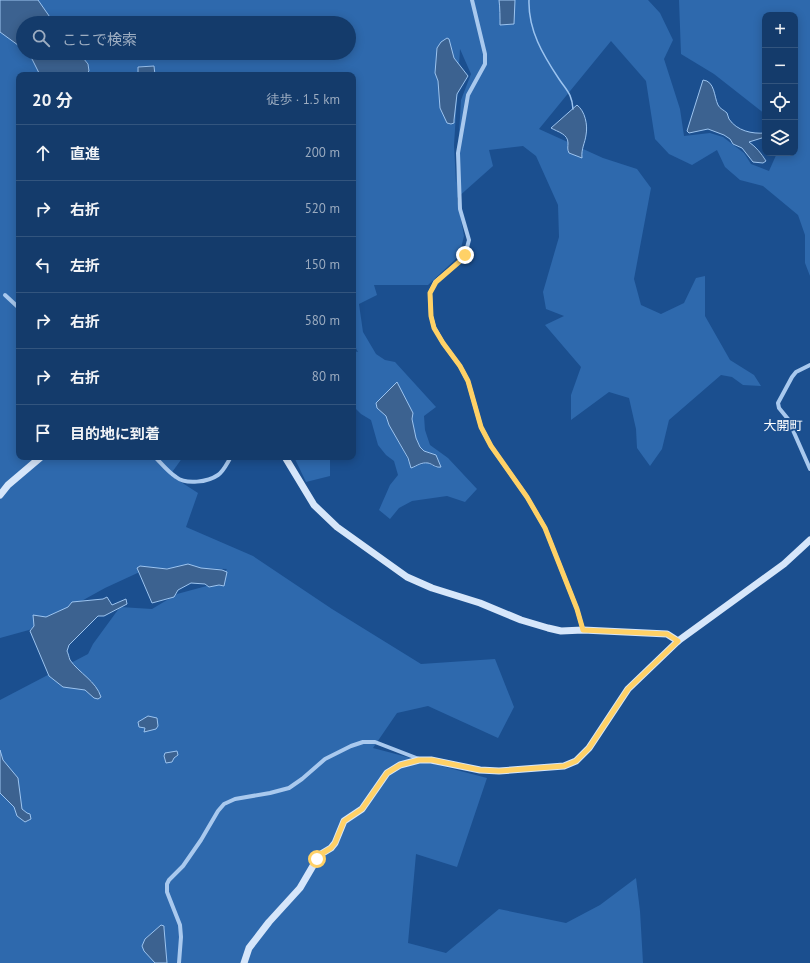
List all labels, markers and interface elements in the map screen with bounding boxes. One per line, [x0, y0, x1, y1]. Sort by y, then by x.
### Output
map controls [762, 12, 798, 156]
button: + [762, 12, 798, 48]
search box [16, 16, 356, 60]
icon: search [30, 27, 52, 49]
text: ここで検索 [62, 30, 137, 49]
button: − [762, 48, 798, 84]
button: locate [762, 84, 798, 120]
text: 20 分 [32, 89, 73, 111]
text: 徒歩 · 1.5 km [266, 91, 340, 108]
button: layers [762, 120, 798, 156]
icon: ahead [32, 142, 54, 164]
text: 直進 [70, 144, 100, 163]
text: 200 m [305, 144, 340, 161]
icon: right [32, 198, 54, 220]
text: 右折 [70, 200, 100, 219]
text: 520 m [305, 200, 340, 217]
route end [456, 246, 474, 264]
icon: left [32, 254, 54, 276]
text: 左折 [70, 256, 100, 275]
text: 150 m [305, 256, 340, 273]
icon: right [32, 310, 54, 332]
text: 右折 [70, 312, 100, 331]
text: 580 m [305, 312, 340, 329]
icon: right [32, 366, 54, 388]
text: 右折 [70, 368, 100, 387]
text: 80 m [312, 368, 340, 385]
district label: 大開町 [763, 417, 803, 434]
icon: arrive [32, 422, 54, 444]
text: 目的地に到着 [70, 424, 160, 443]
route start [308, 850, 326, 868]

